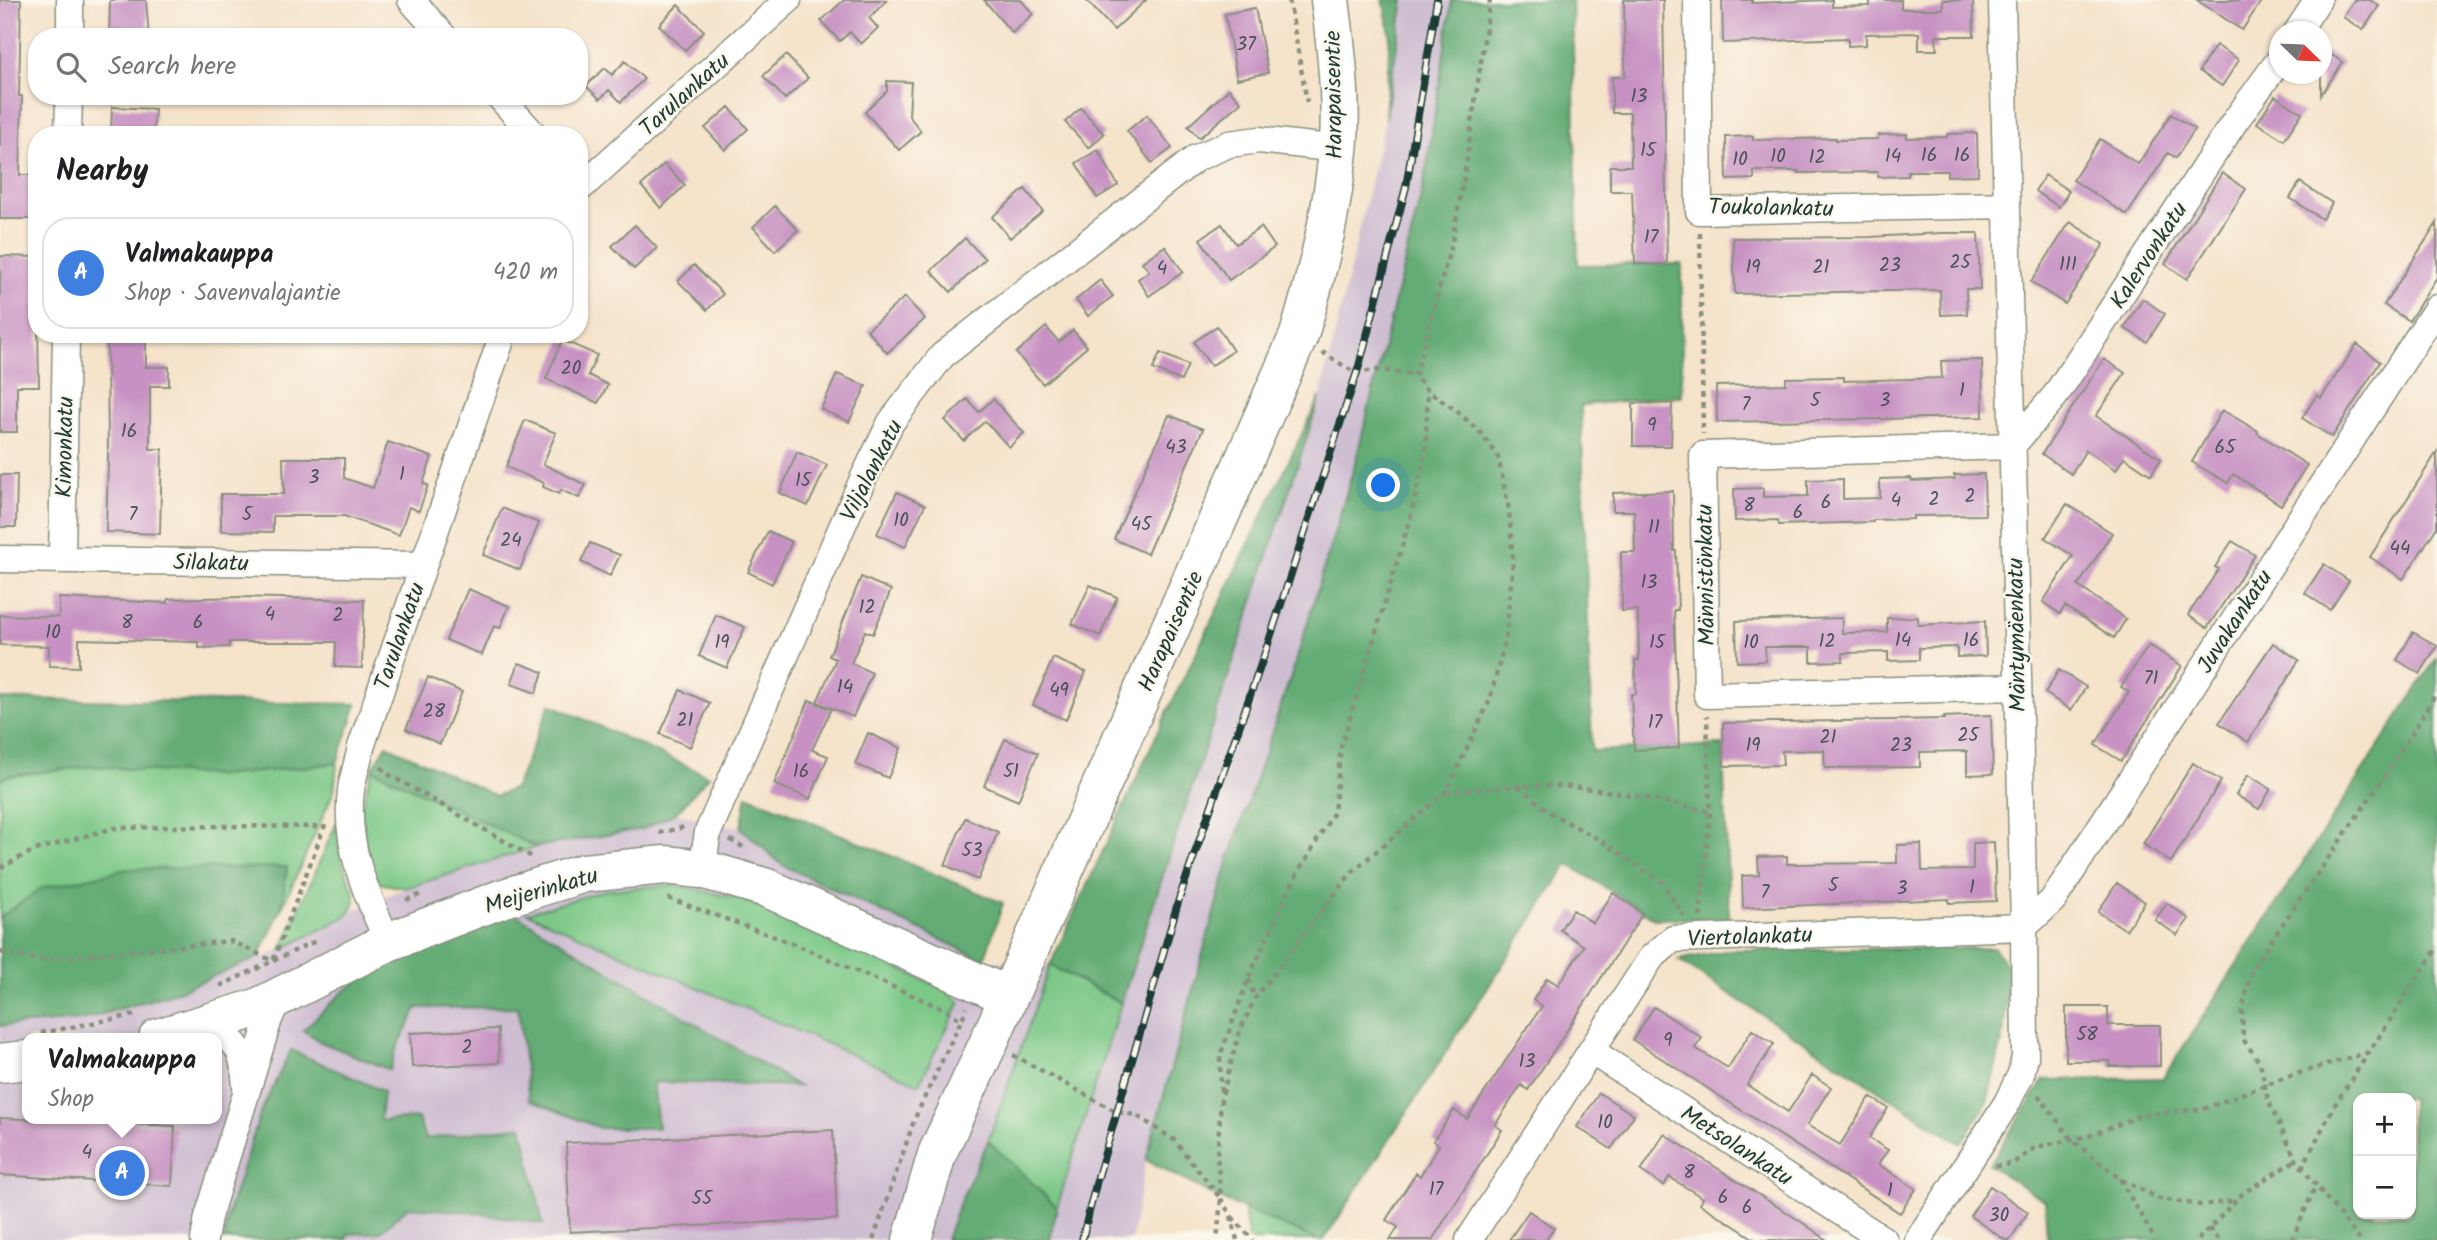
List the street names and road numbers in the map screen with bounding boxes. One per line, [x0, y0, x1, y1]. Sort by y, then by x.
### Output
street label: Harapaisentie [1316, 30, 1354, 160]
street label: Tarulankatu [632, 45, 739, 146]
street label: Toukolankatu [1708, 190, 1834, 228]
street label: Kalervonkatu [2101, 195, 2198, 317]
street label: Kimonkatu [47, 396, 85, 498]
street label: Viljalankatu [832, 414, 914, 528]
street label: Männistönkatu [1688, 504, 1726, 646]
street label: Silakatu [173, 545, 249, 583]
street label: Mäntymäenkatu [1999, 558, 2037, 712]
street label: Juvakankatu [2189, 563, 2283, 681]
street label: Harapaisentie [1129, 566, 1215, 698]
street label: Tarulankatu [366, 578, 436, 695]
street label: Meijerinkatu [480, 858, 603, 925]
street label: Viertolankatu [1687, 918, 1813, 958]
street label: Metsolankatu [1672, 1097, 1799, 1197]

